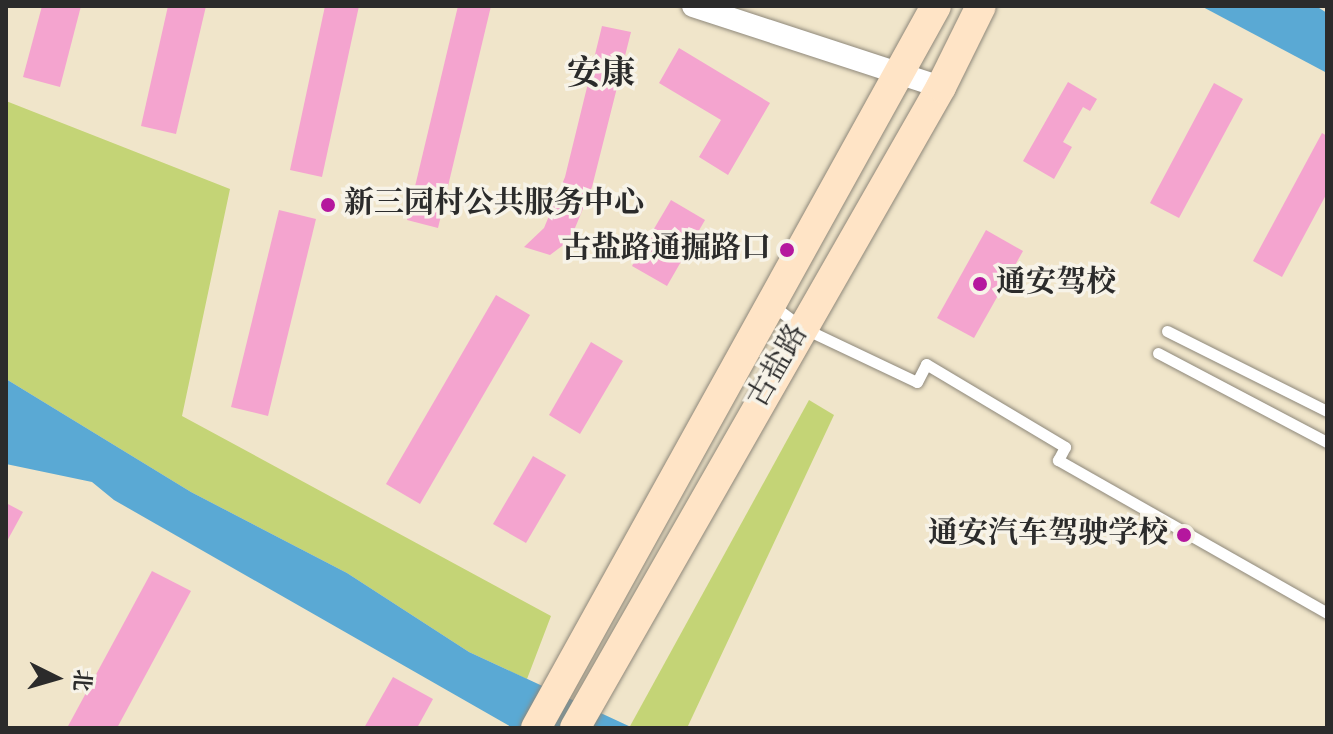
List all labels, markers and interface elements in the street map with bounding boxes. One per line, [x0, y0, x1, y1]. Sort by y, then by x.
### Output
district label: 安康 [567, 56, 635, 96]
place label: 新三园村公共服务中心 [344, 187, 644, 223]
marker: 新三园村公共服务中心 [319, 196, 337, 214]
place label: 古盐路通掘路口 [561, 232, 771, 268]
marker: 古盐路通掘路口 [778, 241, 796, 259]
place label: 通安驾校 [996, 266, 1116, 302]
marker: 通安驾校 [971, 275, 989, 293]
street label: 古盐路 [741, 319, 817, 415]
place label: 通安汽车驾驶学校 [928, 517, 1168, 553]
marker: 通安汽车驾驶学校 [1175, 526, 1193, 544]
north arrow [16, 638, 96, 718]
text: 北 [63, 668, 97, 692]

